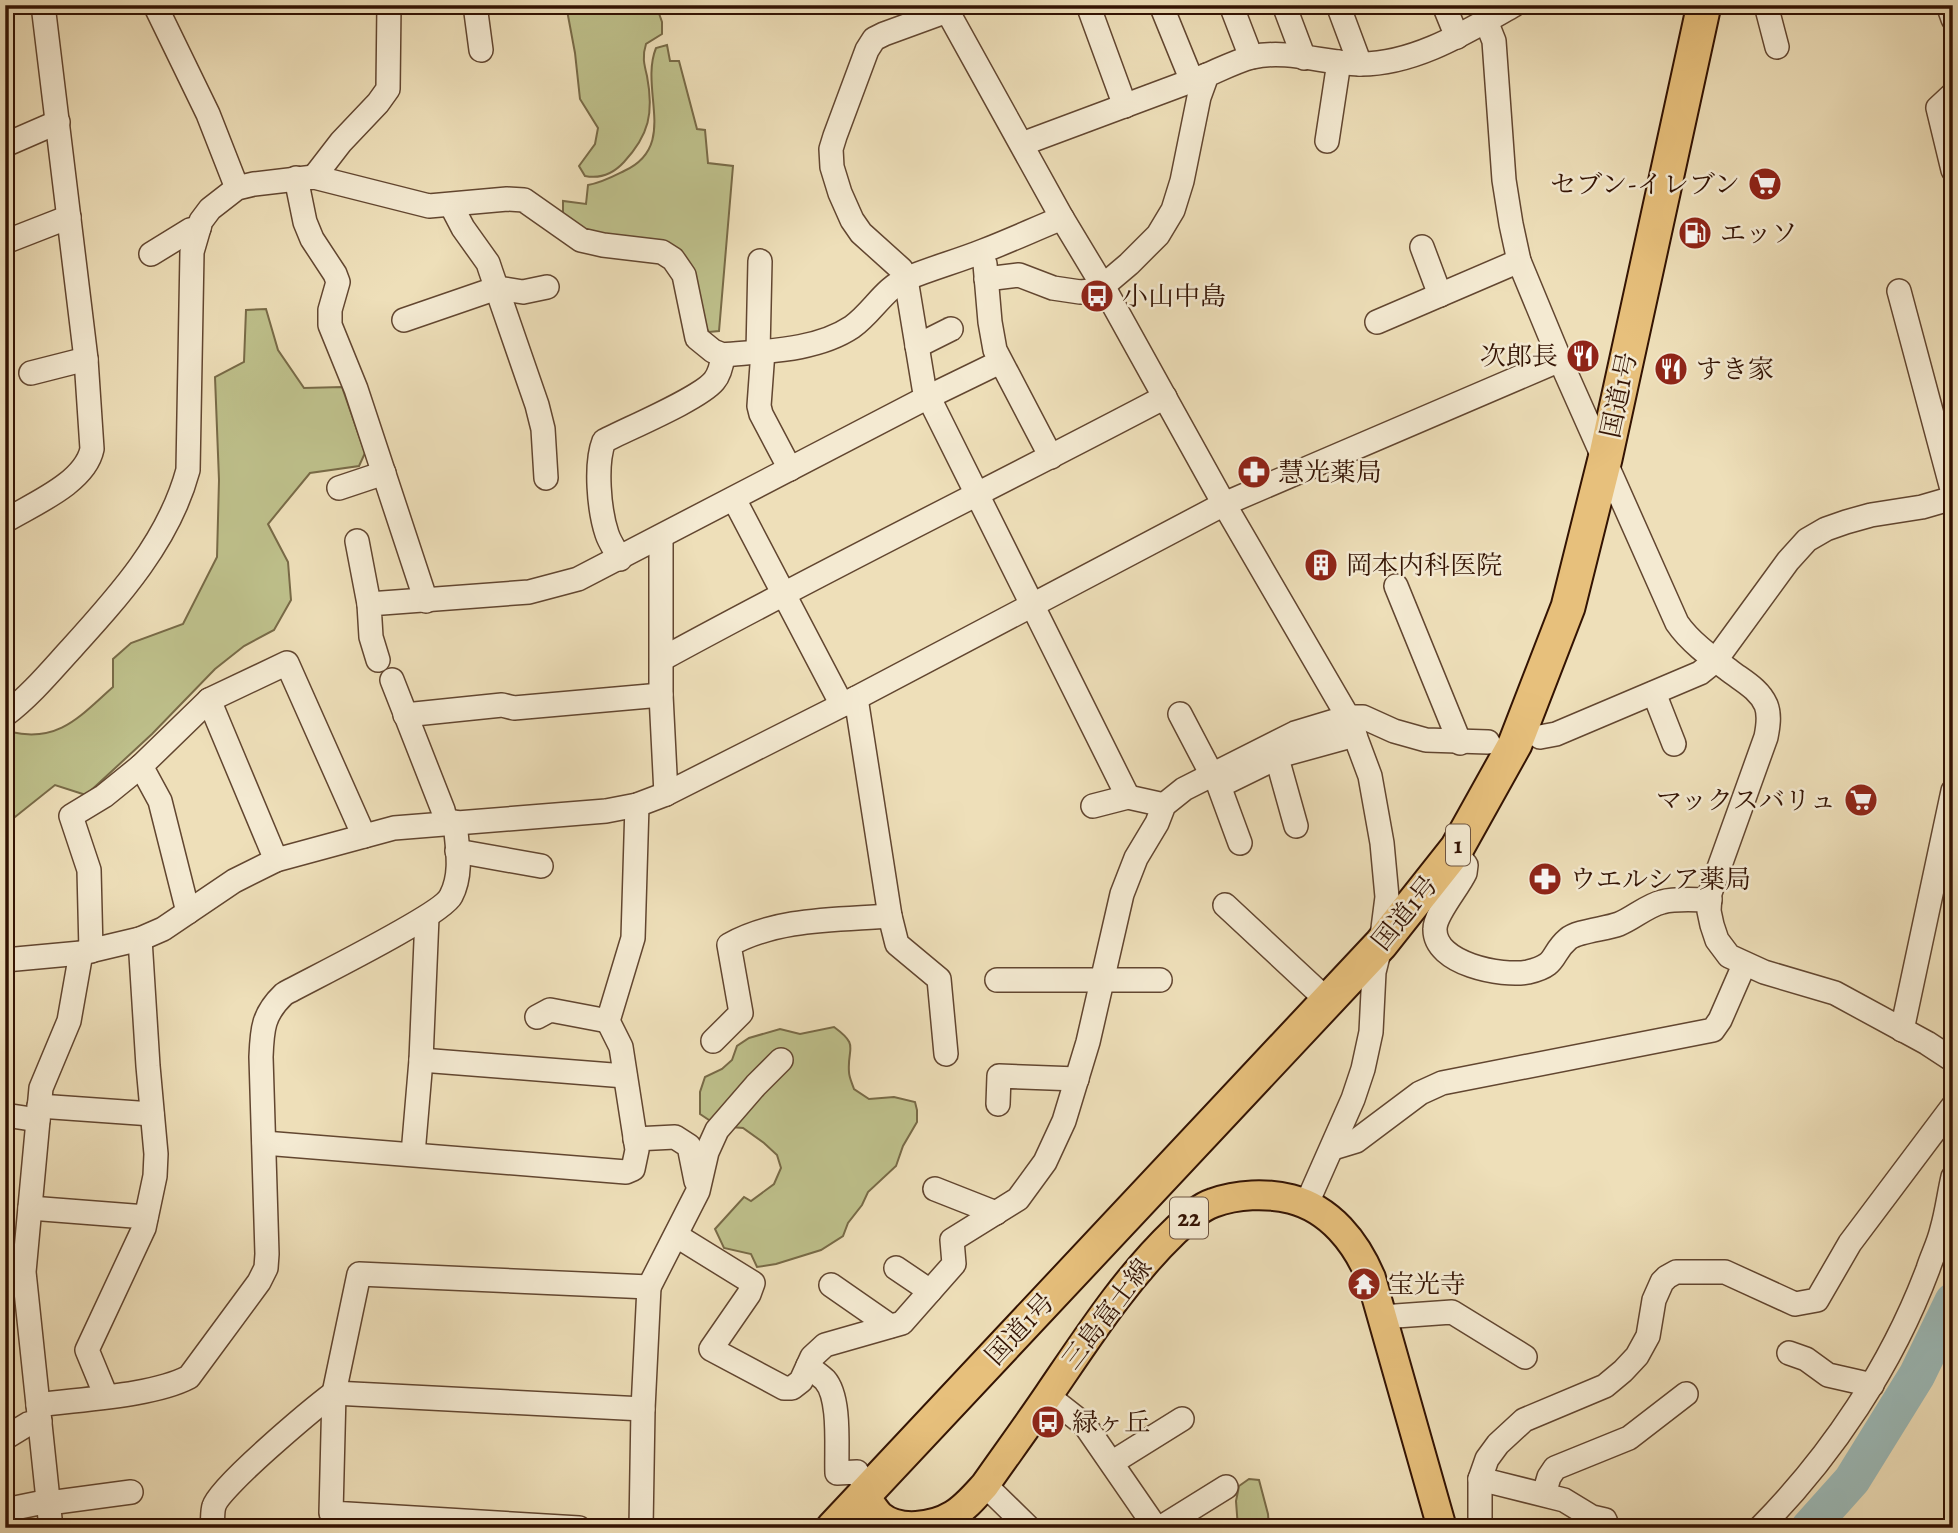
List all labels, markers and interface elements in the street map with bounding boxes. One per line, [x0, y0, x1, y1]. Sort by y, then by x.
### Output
supermarket icon: セブン-イレブン [1746, 165, 1784, 203]
place label: セブン-イレブン [1550, 167, 1740, 202]
fuel station icon: エッソ [1676, 214, 1714, 252]
place label: エッソ [1720, 216, 1797, 251]
bus stop icon: 小山中島 [1078, 277, 1116, 315]
place label: 小山中島 [1122, 279, 1226, 314]
restaurant icon: 次郎長 [1564, 337, 1602, 375]
place label: 次郎長 [1480, 339, 1558, 374]
street label: 国道1号 [1593, 349, 1645, 441]
restaurant icon: すき家 [1652, 350, 1690, 388]
place label: すき家 [1696, 352, 1774, 387]
pharmacy icon: 慧光薬局 [1235, 453, 1273, 491]
place label: 慧光薬局 [1278, 455, 1382, 490]
building icon: 岡本内科医院 [1302, 546, 1340, 584]
place label: 岡本内科医院 [1346, 548, 1502, 583]
supermarket icon: マックスバリュ [1842, 781, 1880, 819]
place label: マックスバリュ [1656, 783, 1836, 818]
road number: 1 [1446, 824, 1470, 866]
pharmacy icon: ウエルシア薬局 [1526, 860, 1564, 898]
place label: ウエルシア薬局 [1570, 862, 1751, 897]
street label: 国道1号 [1364, 868, 1446, 958]
road number: 22 [1170, 1198, 1208, 1238]
street label: 三島富士線 [1054, 1252, 1160, 1376]
temple icon: 宝光寺 [1345, 1265, 1383, 1303]
place label: 宝光寺 [1388, 1267, 1466, 1302]
street label: 国道1号 [978, 1285, 1062, 1373]
bus stop icon: 緑ヶ丘 [1029, 1403, 1067, 1441]
place label: 緑ヶ丘 [1072, 1405, 1150, 1440]

